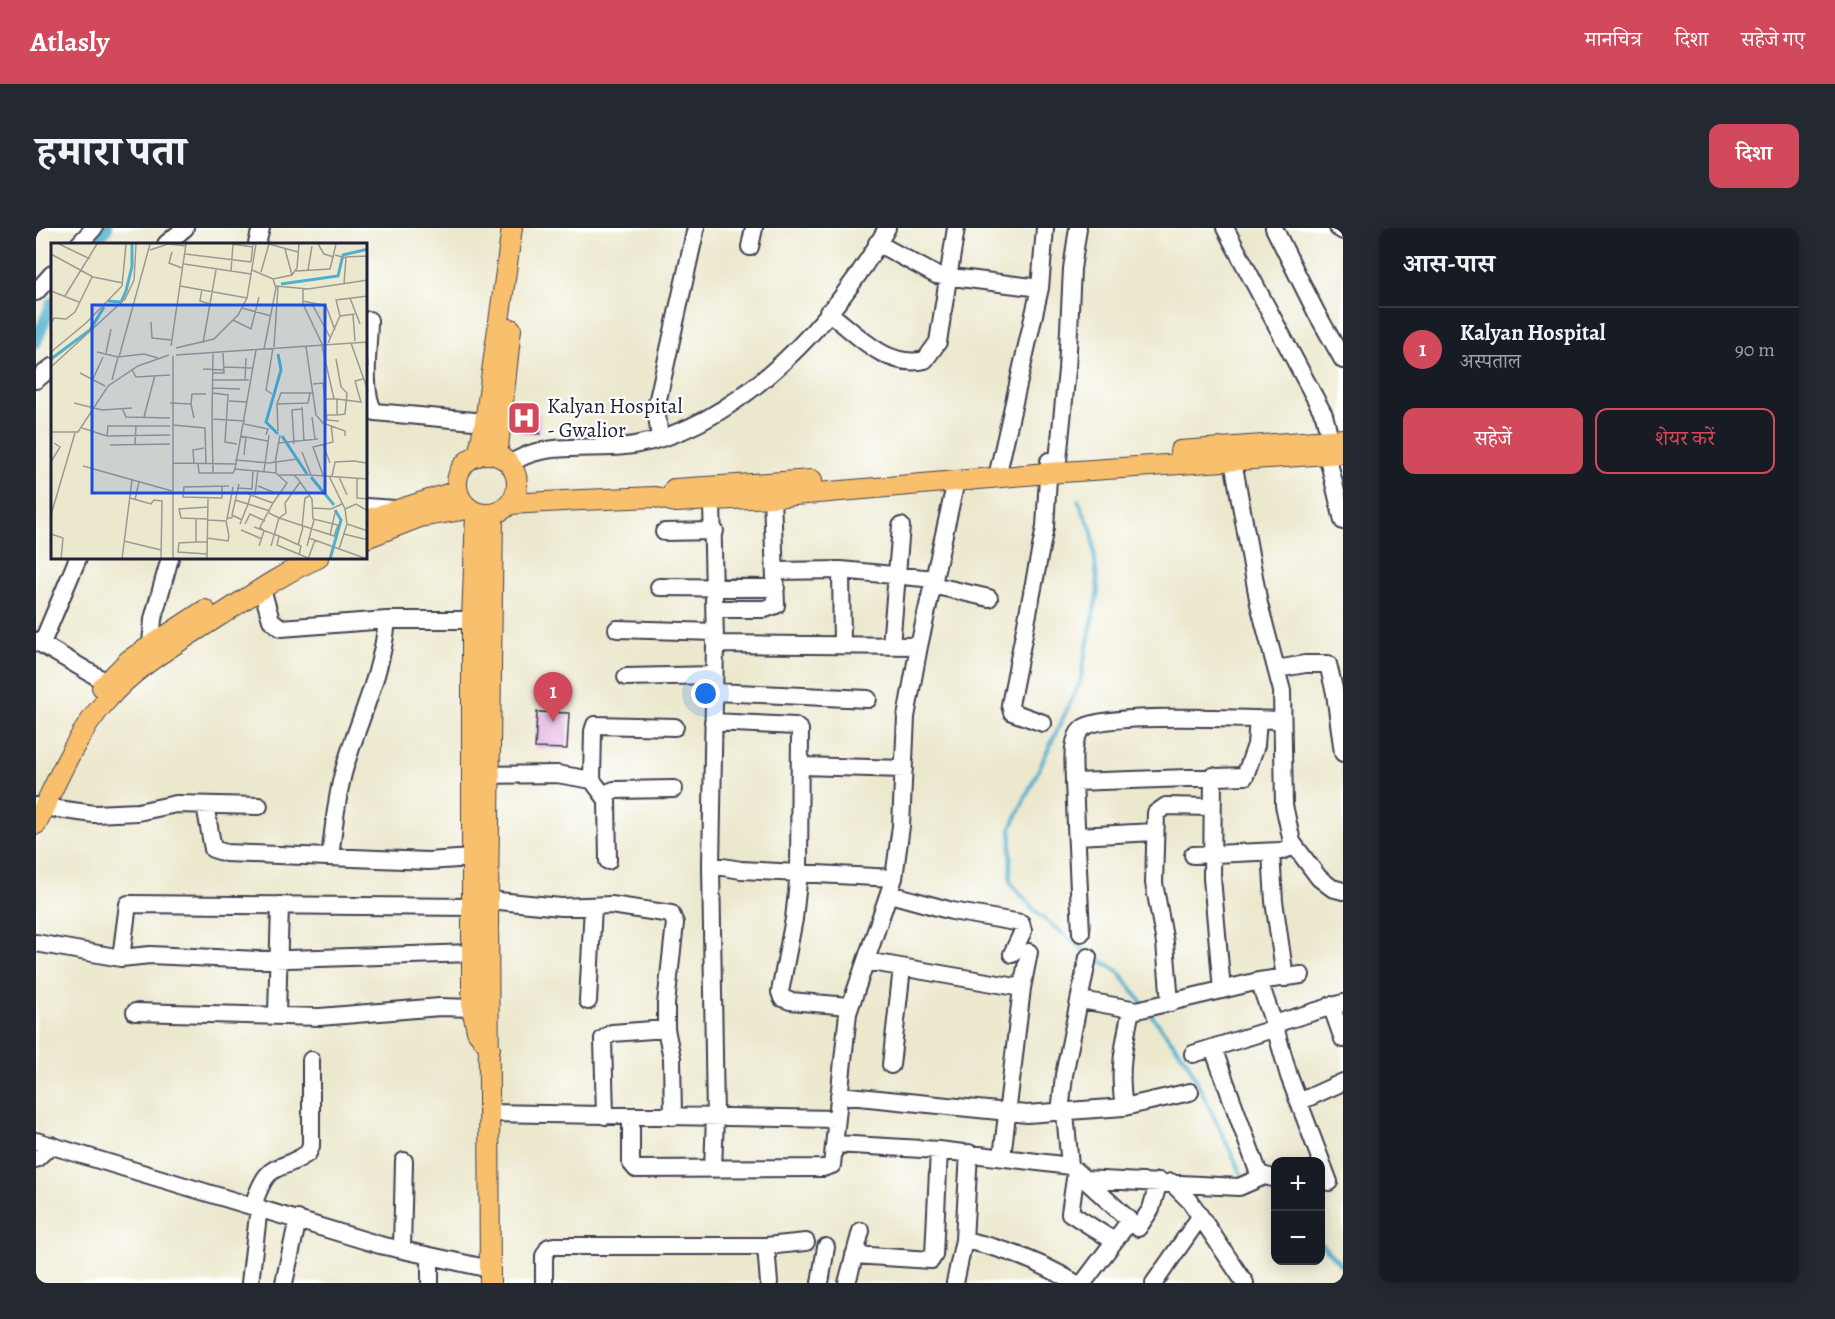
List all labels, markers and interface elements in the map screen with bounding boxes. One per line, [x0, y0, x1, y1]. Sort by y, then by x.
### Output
text: Atlasly [30, 23, 109, 61]
text: मानचित्र [1585, 25, 1642, 53]
text: दिशा [1675, 25, 1708, 53]
text: सहेजे गए [1741, 25, 1805, 53]
text: हमारा पता [36, 122, 186, 179]
button: दिशा [1709, 124, 1799, 188]
inset map [51, 243, 368, 560]
text: आस-पास [1403, 246, 1495, 281]
text: Kalyan Hospital [1460, 318, 1606, 348]
text: 1 [1419, 336, 1426, 363]
text: 90 m [1735, 336, 1775, 363]
text: अस्पताल [1460, 348, 1521, 375]
place label: Kalyan Hospital - Gwalior [547, 392, 683, 444]
hospital icon: Kalyan Hospital - Gwalior [506, 400, 542, 436]
button: सहेजें [1403, 408, 1583, 474]
button: शेयर करें [1595, 408, 1775, 474]
pin: 1 [534, 672, 572, 722]
your location [691, 679, 720, 708]
map controls [1271, 1157, 1325, 1265]
button: + [1271, 1157, 1325, 1211]
button: − [1271, 1211, 1325, 1265]

